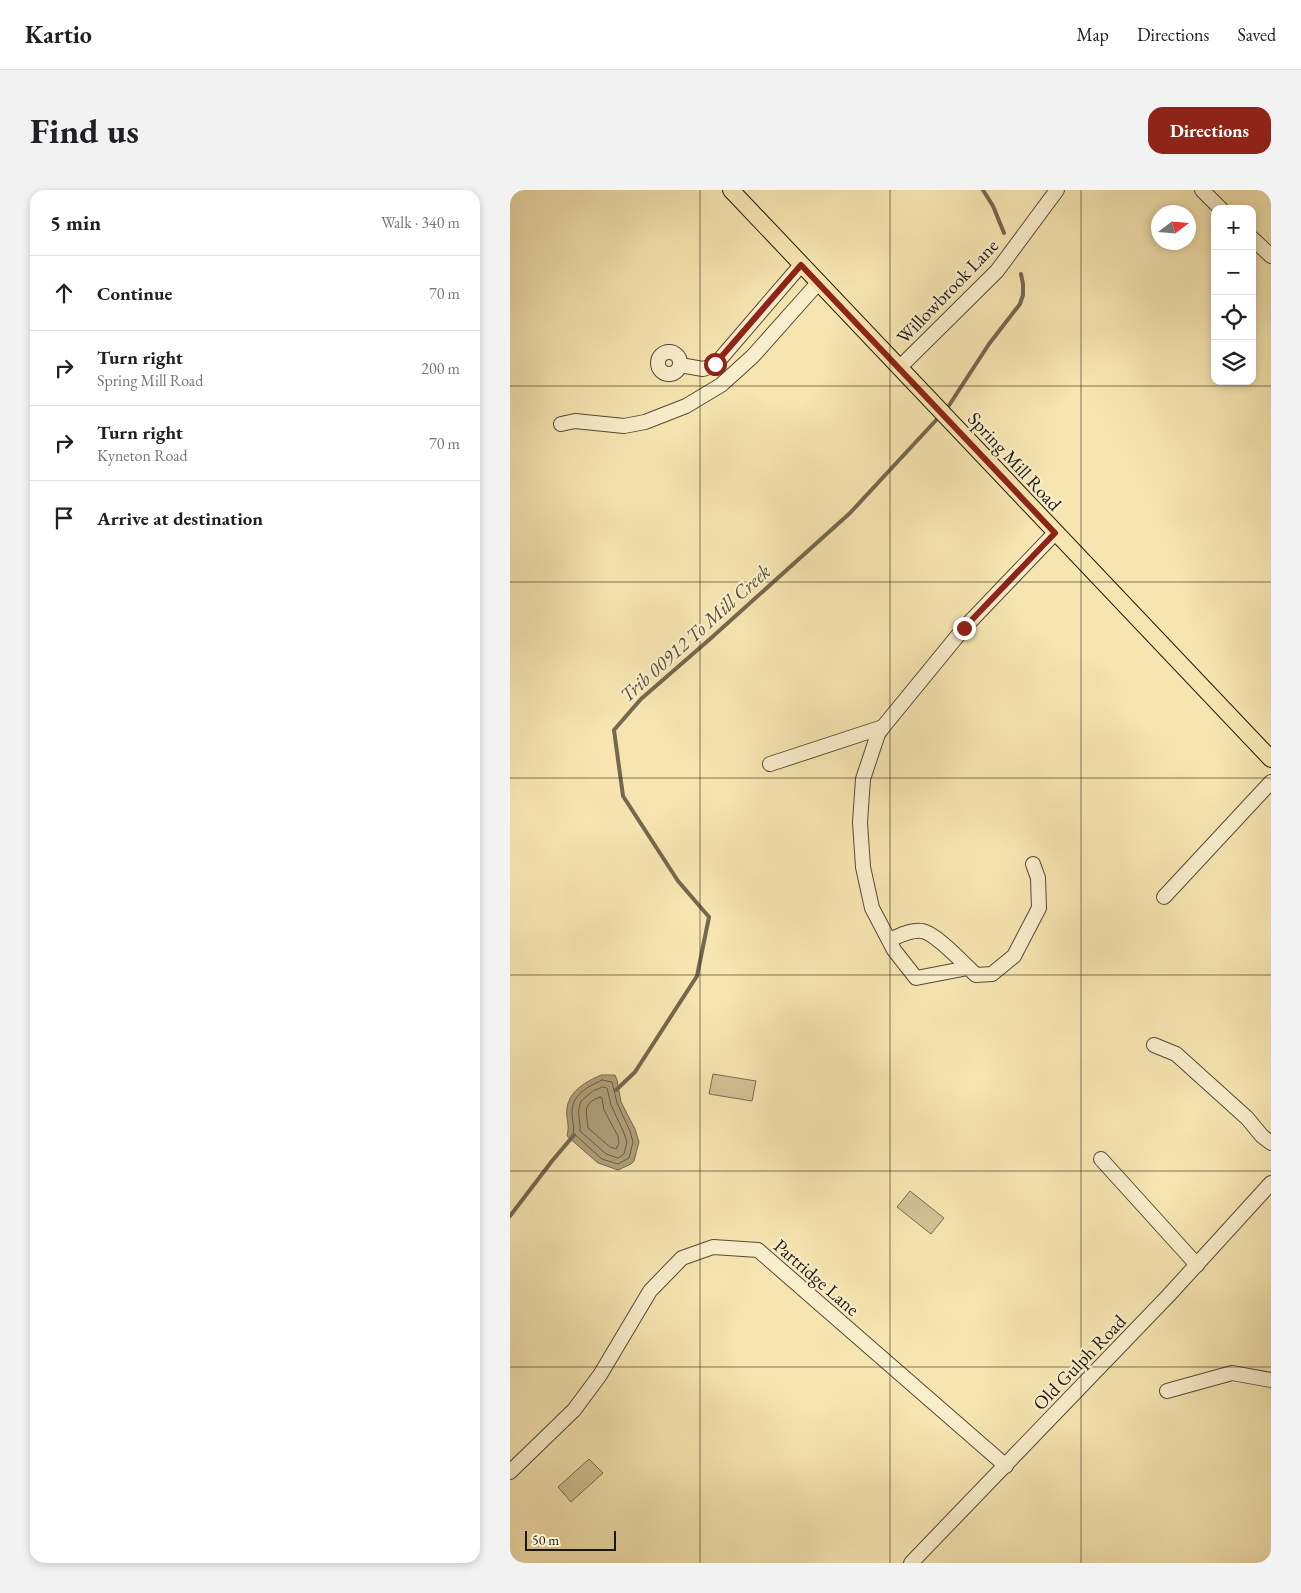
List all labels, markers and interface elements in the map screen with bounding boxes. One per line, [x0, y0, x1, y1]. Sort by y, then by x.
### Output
text: Kartio [25, 19, 92, 50]
text: Map [1077, 23, 1109, 46]
text: Directions [1137, 23, 1209, 46]
text: Saved [1237, 23, 1276, 46]
button: Directions [1148, 107, 1271, 154]
text: Find us [30, 108, 139, 153]
north arrow [1151, 205, 1196, 250]
map controls [1211, 205, 1256, 385]
button: + [1211, 205, 1256, 250]
text: 5 min [50, 209, 101, 236]
text: Walk · 340 m [381, 212, 460, 233]
street label: Willowbrook Lane [891, 234, 1004, 349]
button: − [1211, 250, 1256, 295]
icon: ahead [50, 279, 78, 307]
text: Continue [97, 281, 172, 306]
text: 70 m [429, 283, 460, 304]
button: locate [1211, 295, 1256, 340]
button: layers [1211, 340, 1256, 385]
text: Turn right [97, 345, 183, 370]
route start [704, 353, 727, 376]
icon: right [50, 354, 78, 382]
text: 200 m [421, 358, 460, 379]
text: Spring Mill Road [97, 370, 203, 391]
street label: Spring Mill Road [962, 407, 1067, 516]
text: Turn right [97, 420, 183, 445]
icon: right [50, 429, 78, 457]
text: 70 m [429, 433, 460, 454]
text: Kyneton Road [97, 445, 188, 466]
icon: arrive [50, 504, 78, 532]
text: Arrive at destination [97, 506, 263, 531]
water label: Trib 00912 To Mill Creek [614, 558, 776, 708]
route end [953, 617, 976, 640]
street label: Partridge Lane [769, 1233, 865, 1321]
street label: Old Gulph Road [1027, 1309, 1132, 1416]
scale bar [525, 1528, 616, 1551]
text: 50 m [532, 1531, 559, 1549]

